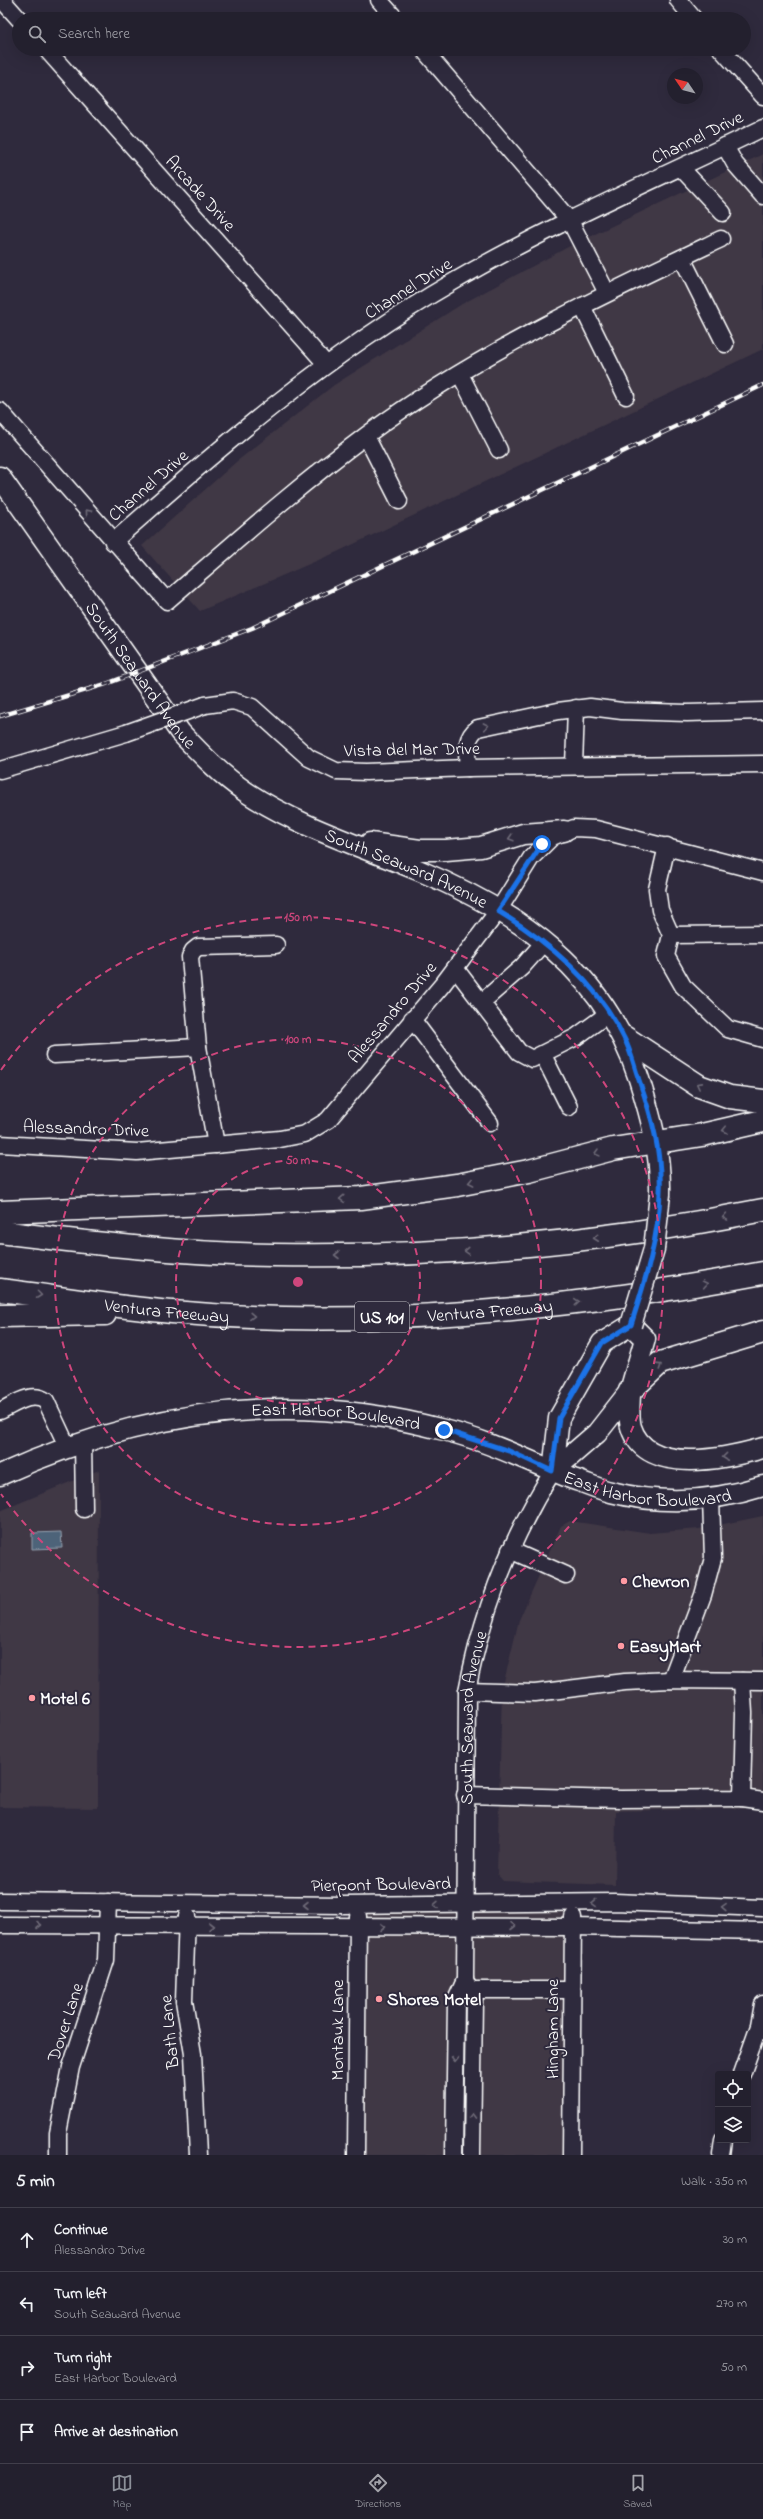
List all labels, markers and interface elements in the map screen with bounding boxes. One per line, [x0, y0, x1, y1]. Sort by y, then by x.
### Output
search box [12, 12, 751, 56]
icon: search [26, 23, 48, 45]
text: Search here [58, 23, 130, 45]
north arrow [667, 68, 703, 104]
street label: Channel Drive [648, 105, 749, 172]
street label: Arcade Drive [158, 150, 241, 239]
street label: Channel Drive [360, 252, 459, 327]
street label: Channel Drive [103, 444, 196, 529]
one-way arrow [85, 510, 92, 517]
street label: South Seaward Avenue [77, 598, 201, 757]
one-way arrow [483, 723, 489, 731]
street label: Vista del Mar Drive [343, 737, 481, 765]
street label: South Seaward Avenue [320, 823, 493, 917]
one-way arrow [508, 833, 515, 842]
route start [533, 835, 551, 853]
text: 150 m [284, 909, 313, 927]
street label: Alessandro Drive [343, 956, 445, 1070]
text: 100 m [285, 1031, 312, 1049]
one-way arrow [695, 1082, 703, 1090]
street label: Alessandro Drive [22, 1115, 150, 1145]
one-way arrow [722, 1125, 728, 1133]
one-way arrow [594, 1148, 601, 1157]
text: 50 m [286, 1152, 311, 1170]
one-way arrow [468, 1178, 474, 1186]
one-way arrow [339, 1194, 345, 1203]
one-way arrow [722, 1212, 728, 1221]
one-way arrow [593, 1234, 599, 1243]
one-way arrow [464, 1246, 470, 1255]
one-way arrow [334, 1251, 340, 1259]
centre of rings [291, 1275, 305, 1289]
one-way arrow [702, 1280, 709, 1288]
one-way arrow [36, 1290, 42, 1299]
street label: Ventura Freeway [102, 1293, 230, 1331]
street label: Ventura Freeway [426, 1294, 554, 1331]
one-way arrow [574, 1297, 580, 1306]
road number: US 101 [355, 1302, 409, 1332]
one-way arrow [249, 1311, 255, 1320]
one-way arrow [655, 1363, 662, 1370]
street label: East Harbor Boulevard [250, 1398, 423, 1439]
route end [435, 1421, 453, 1439]
one-way arrow [722, 1452, 728, 1461]
street label: East Harbor Boulevard [559, 1465, 734, 1515]
place label: Chevron [632, 1570, 689, 1596]
marker: Chevron [619, 1576, 629, 1586]
street label: South Seaward Avenue [455, 1627, 496, 1805]
place label: EasyMart [629, 1635, 702, 1662]
marker: EasyMart [616, 1641, 626, 1651]
place label: Motel 6 [40, 1687, 90, 1713]
marker: Motel 6 [27, 1693, 37, 1703]
street label: Pierpont Boulevard [311, 1872, 451, 1900]
one-way arrow [591, 1899, 597, 1907]
one-way arrow [433, 1900, 439, 1909]
one-way arrow [303, 1901, 309, 1909]
one-way arrow [721, 1903, 727, 1911]
one-way arrow [36, 1921, 42, 1929]
one-way arrow [208, 1922, 214, 1930]
one-way arrow [510, 1922, 516, 1930]
one-way arrow [380, 1923, 386, 1931]
street label: Hingham Lane [541, 1978, 568, 2079]
street label: Dover Lane [42, 1979, 92, 2066]
street label: Montauk Lane [326, 1979, 352, 2080]
place label: Shores Motel [387, 1988, 481, 2014]
street label: Bath Lane [154, 1993, 188, 2071]
marker: Shores Motel [374, 1994, 384, 2004]
one-way arrow [451, 2056, 459, 2062]
map controls [715, 2071, 751, 2143]
button: locate [715, 2071, 751, 2107]
button: layers [715, 2107, 751, 2143]
one-way arrow [468, 2113, 476, 2119]
text: 5 min [16, 2169, 55, 2194]
text: Walk · 350 m [681, 2172, 747, 2191]
text: Continue [54, 2219, 108, 2241]
icon: ahead [16, 2229, 38, 2251]
text: 30 m [723, 2230, 747, 2249]
text: Alessandro Drive [54, 2241, 145, 2260]
text: Turn left [54, 2283, 107, 2305]
icon: left [16, 2293, 38, 2315]
text: 270 m [716, 2294, 747, 2313]
text: South Seaward Avenue [54, 2305, 181, 2324]
text: Turn right [54, 2347, 112, 2369]
icon: right [16, 2357, 38, 2379]
text: 50 m [721, 2358, 747, 2377]
text: East Harbor Boulevard [54, 2369, 177, 2388]
icon: arrive [16, 2421, 38, 2443]
text: Arrive at destination [54, 2421, 178, 2443]
tab: Map [111, 2472, 133, 2512]
tab: Directions [355, 2472, 401, 2512]
tab: Saved [623, 2472, 652, 2512]

